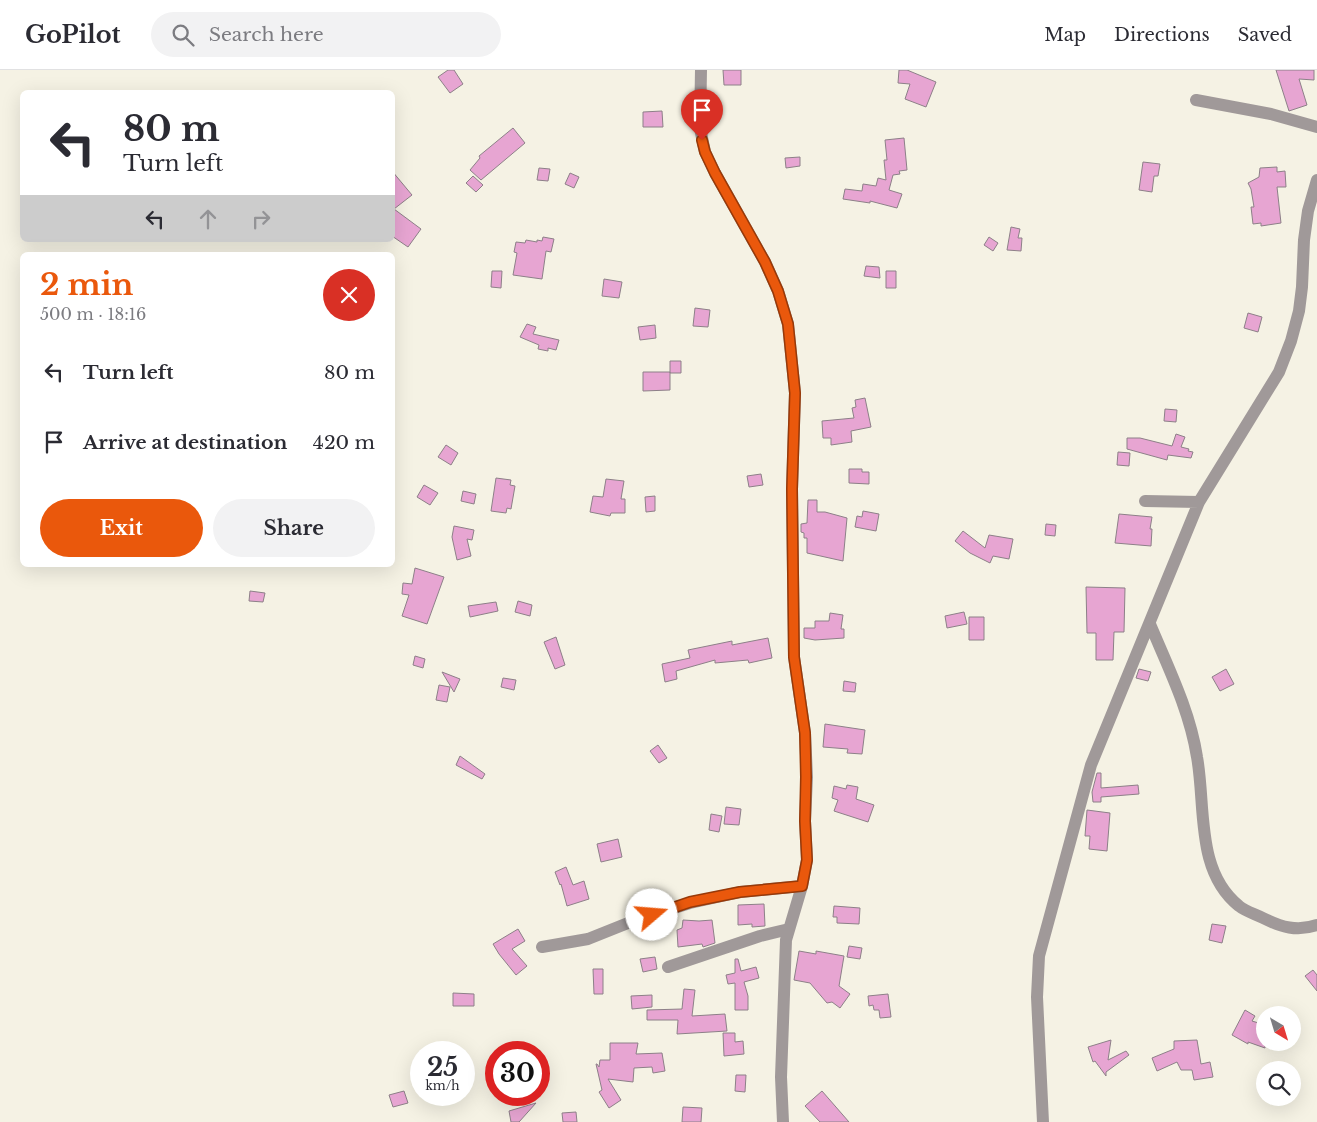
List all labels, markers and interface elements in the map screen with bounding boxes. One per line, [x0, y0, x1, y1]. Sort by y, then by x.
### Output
search box [151, 12, 501, 57]
text: GoPilot [25, 20, 121, 49]
icon: search [169, 21, 197, 49]
text: Search here [209, 23, 324, 46]
text: Map [1044, 24, 1086, 46]
text: Directions [1114, 24, 1210, 46]
text: Saved [1238, 24, 1292, 46]
pin [681, 89, 723, 140]
icon: arrive [688, 96, 716, 124]
text: 80 m [123, 107, 220, 150]
icon: left [40, 110, 105, 175]
text: Turn left [123, 150, 223, 177]
icon: left [141, 205, 169, 233]
icon: ahead [194, 205, 222, 233]
icon: right [247, 205, 275, 233]
text: 2 min [40, 266, 133, 303]
button: close [323, 269, 375, 321]
text: 500 m · 18:16 [40, 304, 146, 324]
icon: left [40, 358, 68, 386]
text: Turn left [83, 361, 174, 384]
text: 80 m [324, 361, 375, 384]
icon: arrive [40, 428, 68, 456]
text: Arrive at destination [83, 431, 287, 454]
text: 420 m [313, 431, 375, 454]
button: Exit [40, 499, 203, 557]
button: Share [213, 499, 375, 557]
position arrow [625, 888, 677, 940]
north arrow [1256, 1006, 1301, 1051]
map controls [1256, 1006, 1301, 1106]
speed limit sign: 30 [485, 1041, 550, 1106]
text: 25 [427, 1052, 458, 1083]
button: search [1256, 1061, 1301, 1106]
text: km/h [425, 1078, 460, 1093]

